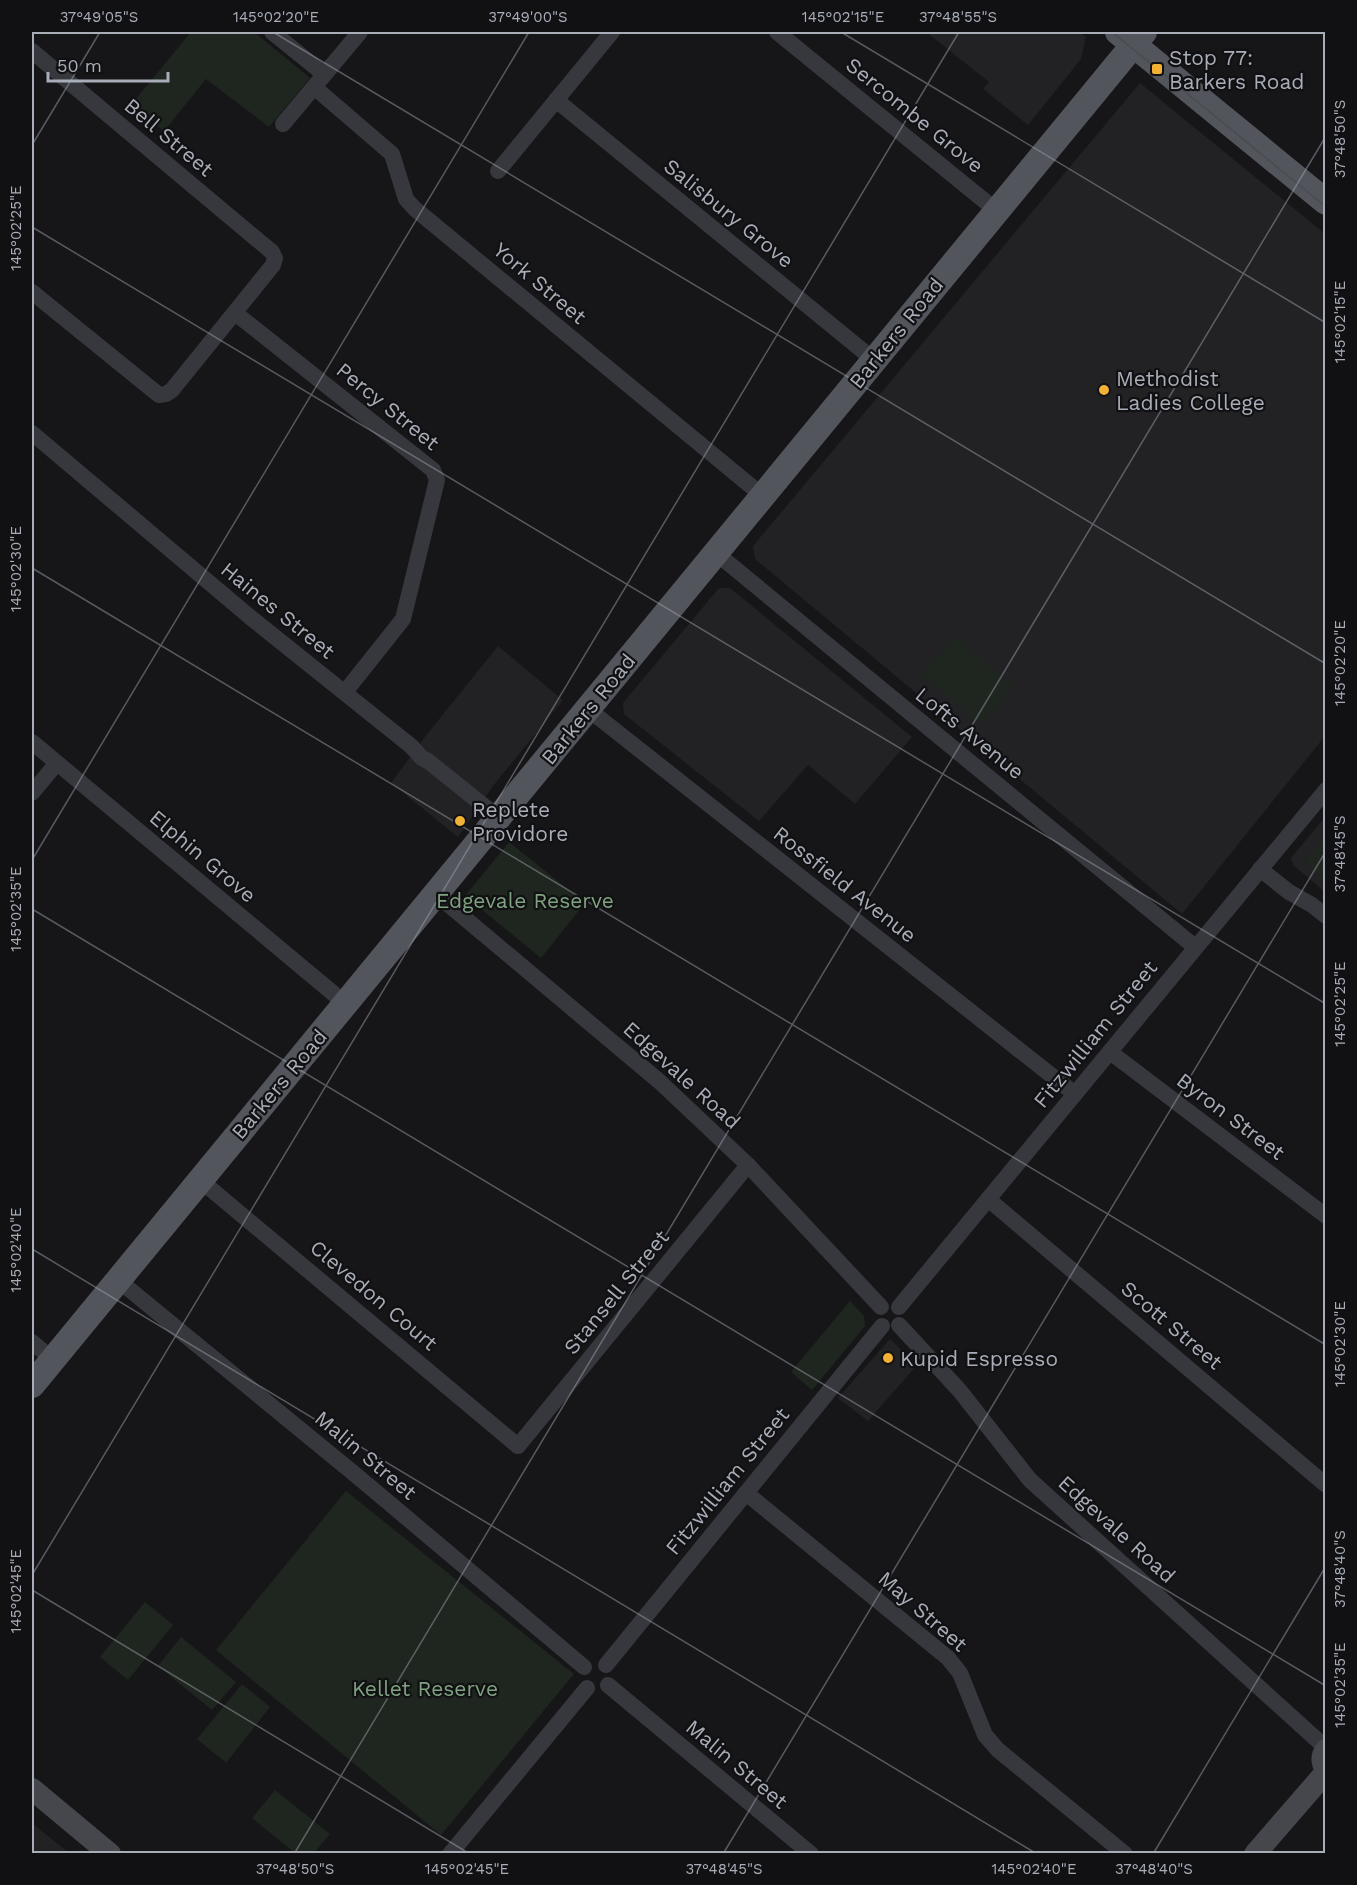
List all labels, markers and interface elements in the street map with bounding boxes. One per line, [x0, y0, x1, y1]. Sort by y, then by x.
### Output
text: 37°49'05"S [60, 8, 138, 26]
text: 145°02'20"E [233, 8, 319, 26]
text: 37°49'00"S [488, 8, 568, 26]
text: 145°02'15"E [802, 8, 884, 26]
text: 37°48'55"S [919, 8, 997, 26]
scale bar [48, 45, 168, 83]
place label: Stop 77: Barkers Road [1169, 45, 1304, 94]
street label: Sercombe Grove [841, 52, 989, 178]
text: 50 m [57, 55, 102, 76]
marker: Stop 77: Barkers Road [1150, 62, 1164, 76]
street label: Bell Street [119, 93, 219, 182]
text: 37°48'50"S [1331, 100, 1349, 178]
street label: Salisbury Grove [659, 153, 799, 273]
text: 145°02'25"E [7, 185, 25, 271]
street label: York Street [488, 237, 592, 329]
street label: Barkers Road [844, 273, 948, 393]
text: 145°02'15"E [1331, 281, 1349, 363]
street label: Percy Street [332, 357, 445, 455]
place label: Methodist Ladies College [1116, 366, 1265, 415]
marker: Methodist Ladies College [1097, 383, 1111, 397]
text: 145°02'30"E [7, 526, 25, 612]
street label: Haines Street [216, 556, 340, 664]
text: 145°02'20"E [1331, 620, 1349, 706]
street label: Barkers Road [536, 649, 640, 769]
street label: Lofts Avenue [911, 682, 1029, 784]
place label: Replete Providore [472, 797, 568, 846]
street label: Elphin Grove [145, 804, 261, 908]
marker: Replete Providore [453, 814, 467, 828]
text: 37°48'45"S [1331, 815, 1349, 893]
street label: Rossfield Avenue [769, 820, 921, 948]
text: 145°02'35"E [7, 866, 25, 952]
park label: Edgevale Reserve [436, 888, 614, 913]
street label: Fitzwilliam Street [1028, 955, 1162, 1113]
text: 145°02'25"E [1331, 961, 1349, 1047]
street label: Edgevale Road [618, 1016, 746, 1134]
street label: Barkers Road [226, 1024, 332, 1144]
street label: Byron Street [1172, 1067, 1290, 1165]
text: 145°02'40"E [7, 1208, 25, 1292]
street label: Stansell Street [558, 1225, 674, 1359]
street label: Clevedon Court [305, 1235, 443, 1356]
street label: Scott Street [1116, 1275, 1228, 1375]
text: 145°02'30"E [1331, 1301, 1349, 1387]
place label: Kupid Espresso [900, 1346, 1058, 1371]
marker: Kupid Espresso [881, 1351, 895, 1365]
street label: Fitzwilliam Street [660, 1402, 794, 1560]
street label: Malin Street [310, 1405, 422, 1505]
street label: Edgevale Road [1053, 1470, 1181, 1588]
text: 37°48'40"S [1331, 1530, 1349, 1608]
text: 145°02'45"E [7, 1549, 25, 1633]
street label: May Street [873, 1566, 973, 1657]
text: 145°02'35"E [1331, 1642, 1349, 1728]
park label: Kellet Reserve [352, 1676, 498, 1701]
street label: Malin Street [681, 1714, 793, 1814]
text: 37°48'50"S [256, 1860, 334, 1878]
text: 145°02'45"E [425, 1860, 509, 1878]
text: 37°48'45"S [685, 1860, 763, 1878]
text: 145°02'40"E [992, 1860, 1076, 1878]
text: 37°48'40"S [1115, 1860, 1193, 1878]

